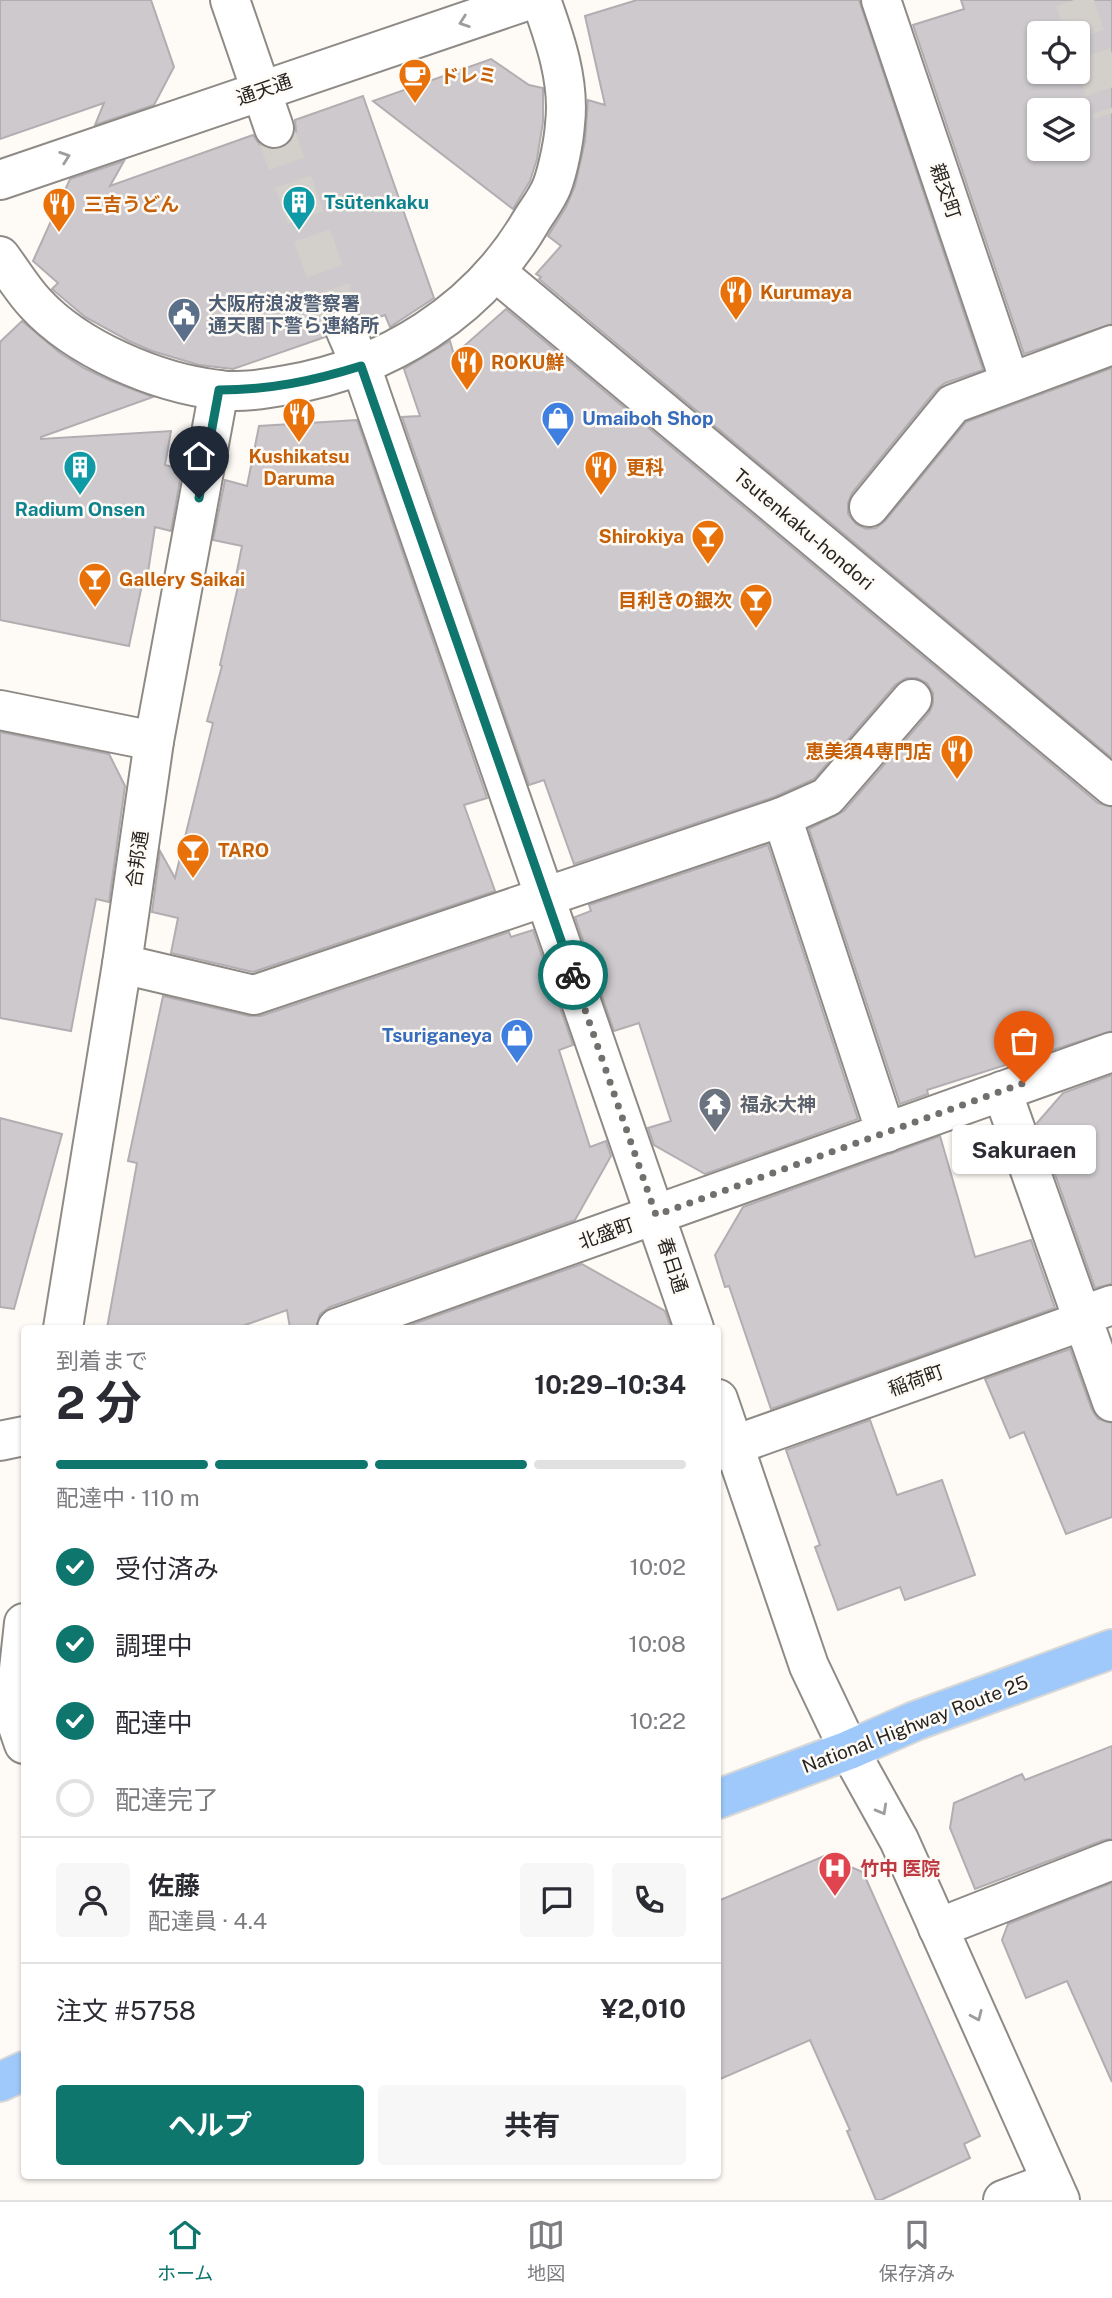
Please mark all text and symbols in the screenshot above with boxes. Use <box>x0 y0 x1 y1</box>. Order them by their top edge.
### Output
one-way arrow <box>458 14 470 28</box>
map controls <box>1027 21 1090 161</box>
button: locate <box>1027 21 1090 84</box>
cafe icon: ドレミ <box>396 56 434 105</box>
place label: ドレミ <box>440 64 497 86</box>
street label: 通天通 <box>233 69 295 109</box>
button: layers <box>1027 98 1090 161</box>
one-way arrow <box>58 151 70 165</box>
street label: 親交町 <box>926 160 966 222</box>
building icon: Tsūtenkaku <box>280 183 318 232</box>
restaurant icon: 三吉うどん <box>40 185 78 234</box>
place label: Tsūtenkaku <box>324 191 429 213</box>
place label: 三吉うどん <box>84 193 179 215</box>
restaurant icon: Kurumaya <box>717 273 755 322</box>
place label: Kurumaya <box>760 281 852 303</box>
place label: 大阪府浪波警察署 通天閣下警ら連絡所 <box>208 292 379 336</box>
public building icon: 大阪府浪波警察署 通天閣下警ら連絡所 <box>165 295 203 344</box>
restaurant icon: ROKU鮮 <box>448 343 486 392</box>
place label: ROKU鮮 <box>491 351 564 373</box>
restaurant icon: Kushikatsu Daruma <box>280 395 318 444</box>
shop icon: Umaiboh Shop <box>539 399 577 448</box>
place label: Umaiboh Shop <box>582 407 714 429</box>
pin <box>169 426 229 498</box>
icon: home <box>180 437 218 475</box>
place label: Kushikatsu Daruma <box>249 445 349 489</box>
building icon: Radium Onsen <box>61 448 99 497</box>
restaurant icon: 更科 <box>582 448 620 497</box>
place label: 更科 <box>626 456 664 478</box>
street label: Tsutenkaku-hondori <box>730 464 878 594</box>
place label: Radium Onsen <box>15 498 145 520</box>
bar icon: Shirokiya <box>689 517 727 566</box>
place label: Shirokiya <box>599 525 684 547</box>
bar icon: Gallery Saikai <box>76 560 114 609</box>
place label: Gallery Saikai <box>119 568 245 590</box>
bar icon: 目利きの銀次 <box>737 581 775 630</box>
place label: 目利きの銀次 <box>618 589 732 611</box>
restaurant icon: 恵美須4専門店 <box>938 732 976 781</box>
place label: 恵美須4専門店 <box>806 740 932 762</box>
street label: 合邦通 <box>122 829 152 889</box>
bar icon: TARO <box>174 831 212 880</box>
place label: TARO <box>218 839 269 861</box>
courier <box>538 940 608 1010</box>
icon: bike <box>554 956 592 994</box>
pin <box>994 1011 1054 1083</box>
shop icon: Tsuriganeya <box>498 1016 536 1065</box>
icon: bag <box>1005 1022 1043 1060</box>
place label: Tsuriganeya <box>382 1024 492 1046</box>
temple icon: 福永大神 <box>696 1085 734 1134</box>
place label: 福永大神 <box>740 1093 816 1115</box>
callout: Sakuraen <box>952 1125 1096 1174</box>
text: Sakuraen <box>972 1136 1076 1163</box>
street label: 北盛町 <box>575 1213 637 1253</box>
street label: 春日通 <box>654 1234 692 1296</box>
text: 到着まで <box>56 1347 148 1374</box>
street label: 稲荷町 <box>885 1360 947 1400</box>
text: 10:29–10:34 <box>534 1369 686 1400</box>
text: 2 分 <box>56 1375 142 1429</box>
text: 配達中 · 110 m <box>56 1484 200 1511</box>
icon: check <box>56 1548 94 1586</box>
text: 受付済み <box>115 1553 219 1584</box>
text: 10:02 <box>630 1553 686 1580</box>
icon: check <box>56 1625 94 1663</box>
text: 調理中 <box>115 1630 193 1661</box>
text: 10:08 <box>629 1630 686 1657</box>
street label: National Highway Route 25 <box>799 1671 1031 1777</box>
icon: check <box>56 1702 94 1740</box>
text: 配達中 <box>115 1707 193 1738</box>
text: 10:22 <box>630 1707 686 1734</box>
text: 配達完了 <box>115 1784 219 1815</box>
one-way arrow <box>874 1802 887 1815</box>
hospital icon: 竹中 医院 <box>816 1849 854 1898</box>
place label: 竹中 医院 <box>860 1857 940 1879</box>
button: person <box>56 1863 130 1937</box>
button: chat <box>520 1863 594 1937</box>
button: phone <box>612 1863 686 1937</box>
text: 佐藤 <box>148 1870 200 1901</box>
text: 配達員 · 4.4 <box>148 1907 267 1934</box>
text: ¥2,010 <box>601 1993 686 2024</box>
text: 注文 #5758 <box>56 1995 196 2026</box>
one-way arrow <box>969 2009 983 2021</box>
button: ヘルプ <box>56 2085 364 2165</box>
button: 共有 <box>378 2085 686 2165</box>
tab: ホーム <box>157 2216 213 2285</box>
tab: 地図 <box>527 2216 565 2285</box>
tab: 保存済み <box>879 2216 955 2285</box>

